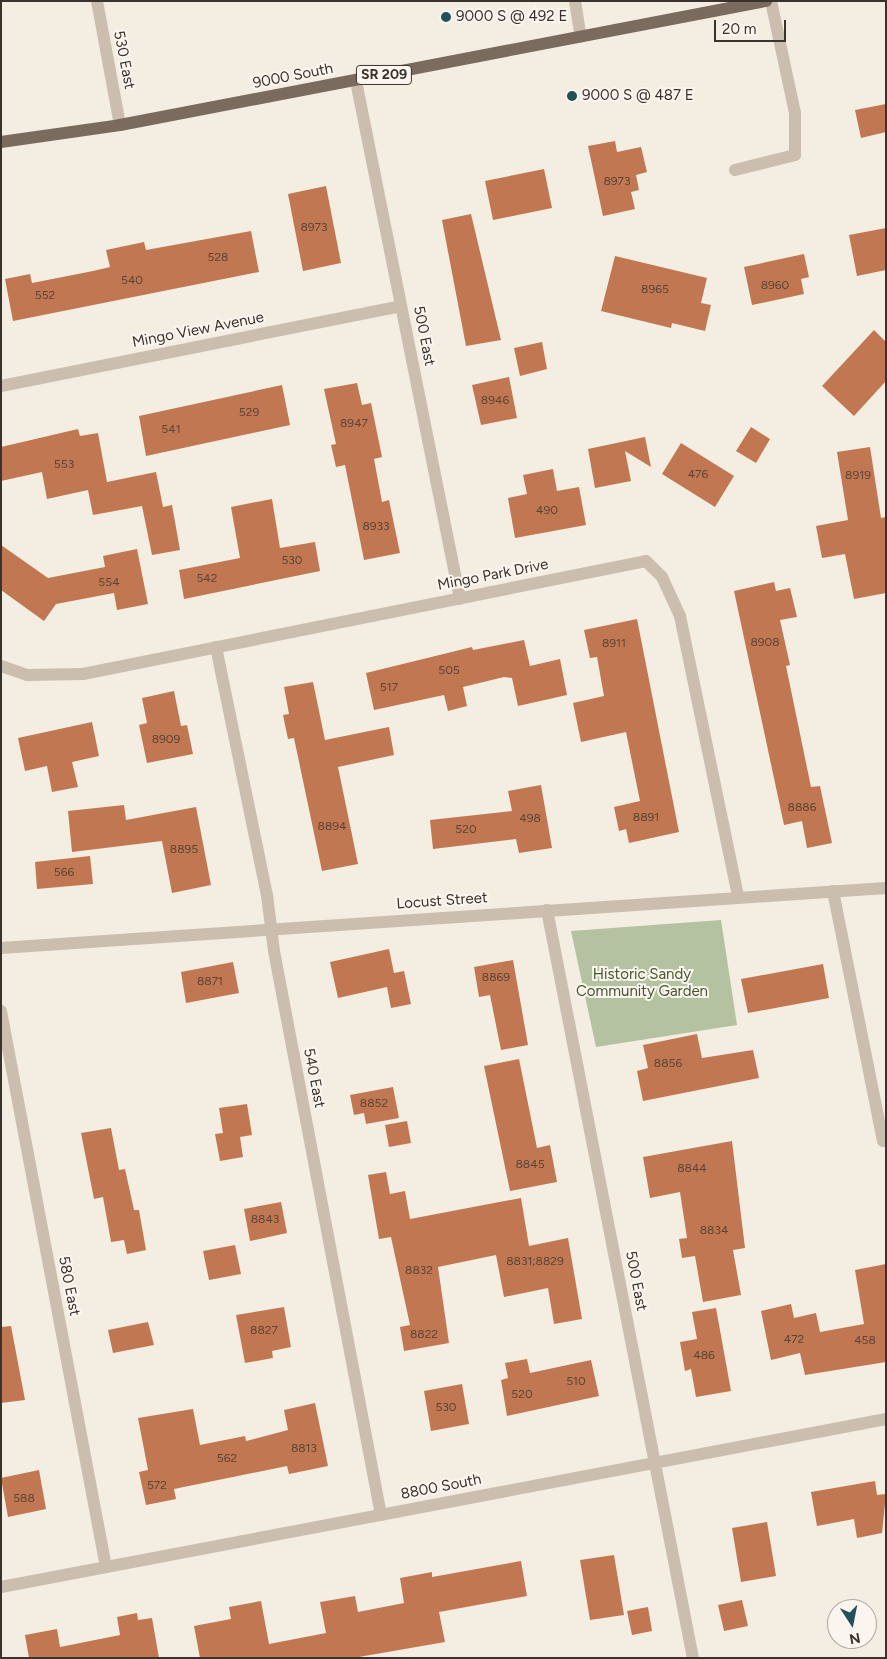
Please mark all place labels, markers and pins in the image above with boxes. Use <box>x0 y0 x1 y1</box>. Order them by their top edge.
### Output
place label: 9000 S @ 492 E <box>456 8 567 26</box>
marker: 9000 S @ 492 E <box>440 11 452 23</box>
place label: 9000 S @ 487 E <box>582 87 694 105</box>
marker: 9000 S @ 487 E <box>566 90 578 102</box>

